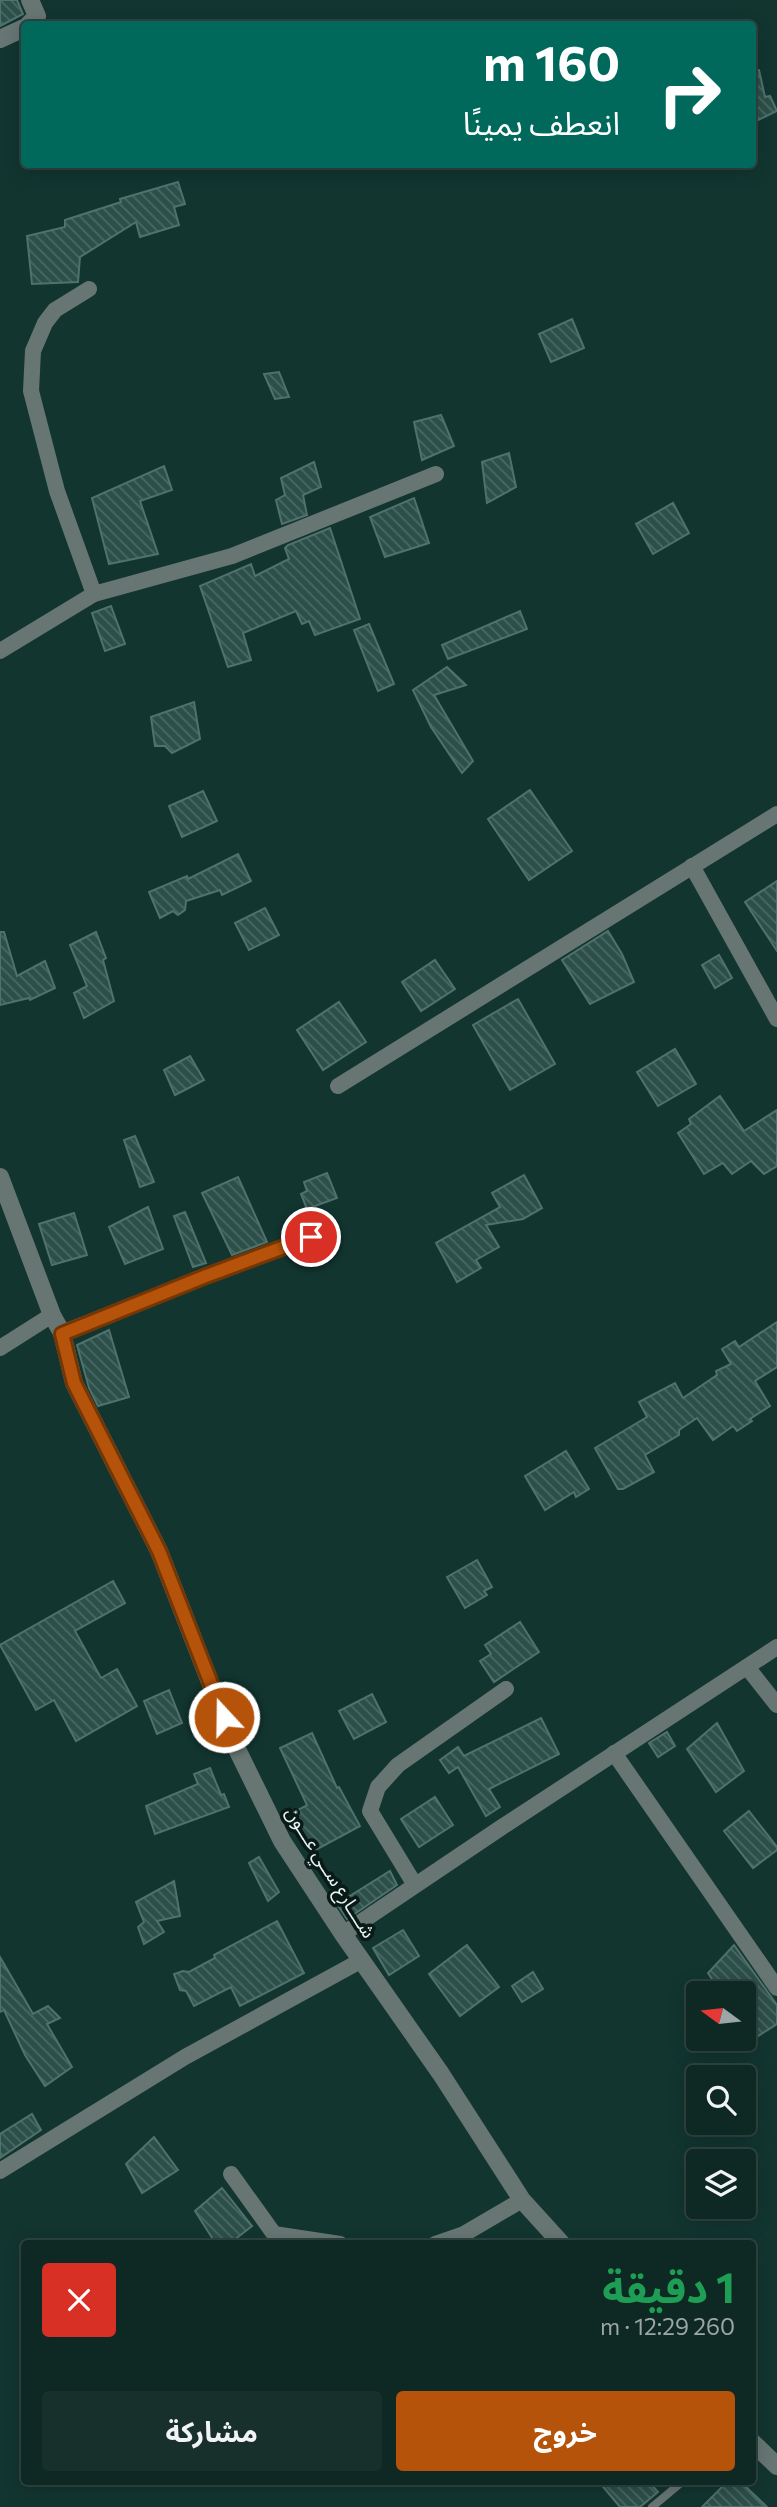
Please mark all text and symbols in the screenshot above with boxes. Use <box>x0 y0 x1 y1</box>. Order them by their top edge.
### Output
text: 160 m <box>483 31 620 91</box>
icon: right <box>644 49 735 140</box>
text: انعطف يمينًا <box>463 102 620 142</box>
pin <box>281 1207 341 1267</box>
icon: arrive <box>292 1218 330 1256</box>
position arrow <box>187 1680 261 1754</box>
street label: شــــارع ســي عـــون <box>278 1802 381 1944</box>
north arrow <box>686 1981 756 2051</box>
map controls <box>686 1981 756 2219</box>
button: search <box>686 2065 756 2135</box>
button: layers <box>686 2149 756 2219</box>
text: 1 دقيقة <box>602 2260 735 2312</box>
button: close <box>42 2263 116 2337</box>
text: 260 m · 12:29 <box>600 2312 735 2340</box>
button: مشاركة <box>42 2391 382 2471</box>
button: خروج <box>396 2391 735 2471</box>

